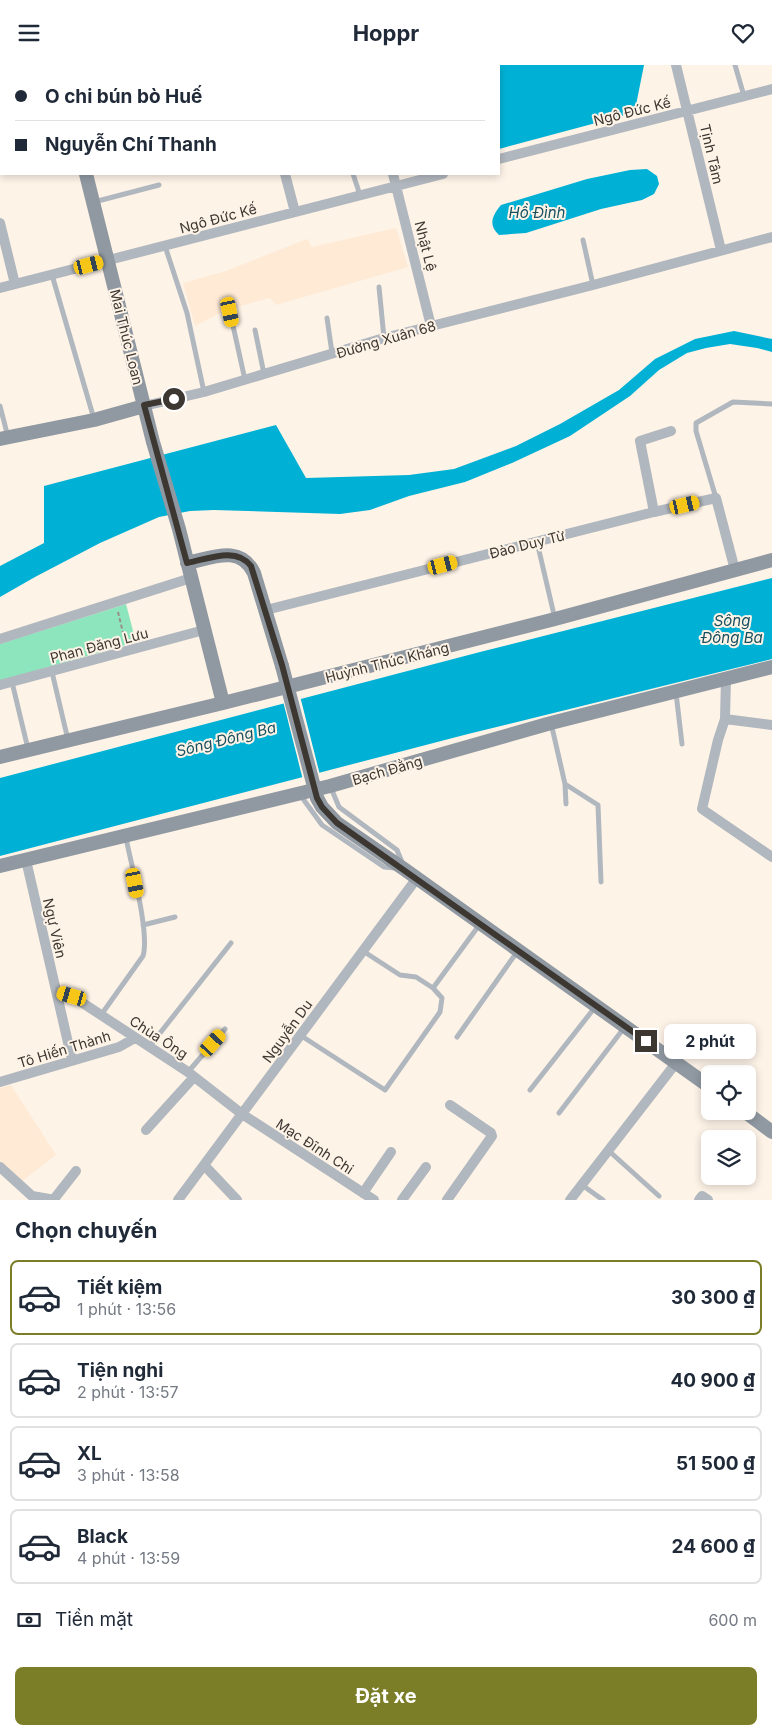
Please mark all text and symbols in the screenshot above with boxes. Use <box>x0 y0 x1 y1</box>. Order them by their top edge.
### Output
icon: menu <box>15 19 43 47</box>
icon: heart <box>729 19 757 47</box>
text: Hoppr <box>353 20 419 46</box>
text: O chi bún bò Huế <box>45 85 202 108</box>
street label: Ngô Đức Kế <box>592 93 672 129</box>
street label: Tịnh Tâm <box>697 122 727 186</box>
text: Nguyễn Chí Thanh <box>45 133 217 156</box>
street label: Ngô Đức Kế <box>178 200 258 236</box>
water label: Hồ Đình <box>509 203 566 222</box>
street label: Nhật Lệ <box>412 219 440 273</box>
car <box>72 254 105 276</box>
street label: Mai Thúc Loan <box>107 287 147 387</box>
car <box>219 296 240 328</box>
street label: Đường Xuân 68 <box>334 317 438 361</box>
route start <box>163 388 185 410</box>
car <box>668 494 701 516</box>
street label: Đào Duy Từ <box>488 526 567 562</box>
car <box>426 554 459 576</box>
water label: Sông Đông Ba <box>700 611 763 647</box>
street label: Phan Đăng Lưu <box>48 624 150 666</box>
street label: Huỳnh Thúc Kháng <box>323 638 451 686</box>
water label: Sông Đông Ba <box>174 717 278 761</box>
street label: Bạch Đằng <box>350 752 424 788</box>
car <box>124 867 145 899</box>
street label: Ngự Viên <box>40 896 70 960</box>
car <box>55 985 88 1007</box>
street label: Nguyễn Du <box>258 996 316 1066</box>
street label: Chùa Ông <box>127 1012 191 1062</box>
callout: 2 phút <box>664 1023 756 1059</box>
street label: Tô Hiến Thành <box>16 1027 112 1071</box>
car <box>197 1027 228 1059</box>
route end <box>635 1030 657 1052</box>
text: 2 phút <box>685 1031 735 1051</box>
map controls <box>701 1065 756 1185</box>
button: locate <box>701 1065 756 1120</box>
street label: Mạc Đĩnh Chi <box>273 1115 357 1177</box>
button: layers <box>701 1130 756 1185</box>
text: Chọn chuyến <box>15 1217 157 1243</box>
icon: car <box>17 1275 62 1320</box>
text: Tiết kiệm <box>77 1276 162 1299</box>
text: 30 300 ₫ <box>671 1286 755 1309</box>
text: 1 phút · 13:56 <box>77 1299 176 1319</box>
icon: car <box>17 1358 62 1403</box>
text: Tiện nghi <box>77 1359 163 1382</box>
text: 40 900 ₫ <box>670 1369 755 1392</box>
text: 2 phút · 13:57 <box>77 1382 179 1402</box>
icon: car <box>17 1441 62 1486</box>
text: XL <box>77 1442 102 1465</box>
text: 51 500 ₫ <box>676 1452 755 1475</box>
text: 3 phút · 13:58 <box>77 1465 180 1485</box>
icon: car <box>17 1524 62 1569</box>
text: Black <box>77 1525 128 1548</box>
text: 24 600 ₫ <box>672 1535 755 1558</box>
text: 4 phút · 13:59 <box>77 1548 180 1568</box>
icon: cash <box>15 1606 43 1634</box>
text: Tiền mặt <box>55 1608 133 1631</box>
text: 600 m <box>708 1610 757 1630</box>
button: Đặt xe <box>15 1667 757 1725</box>

